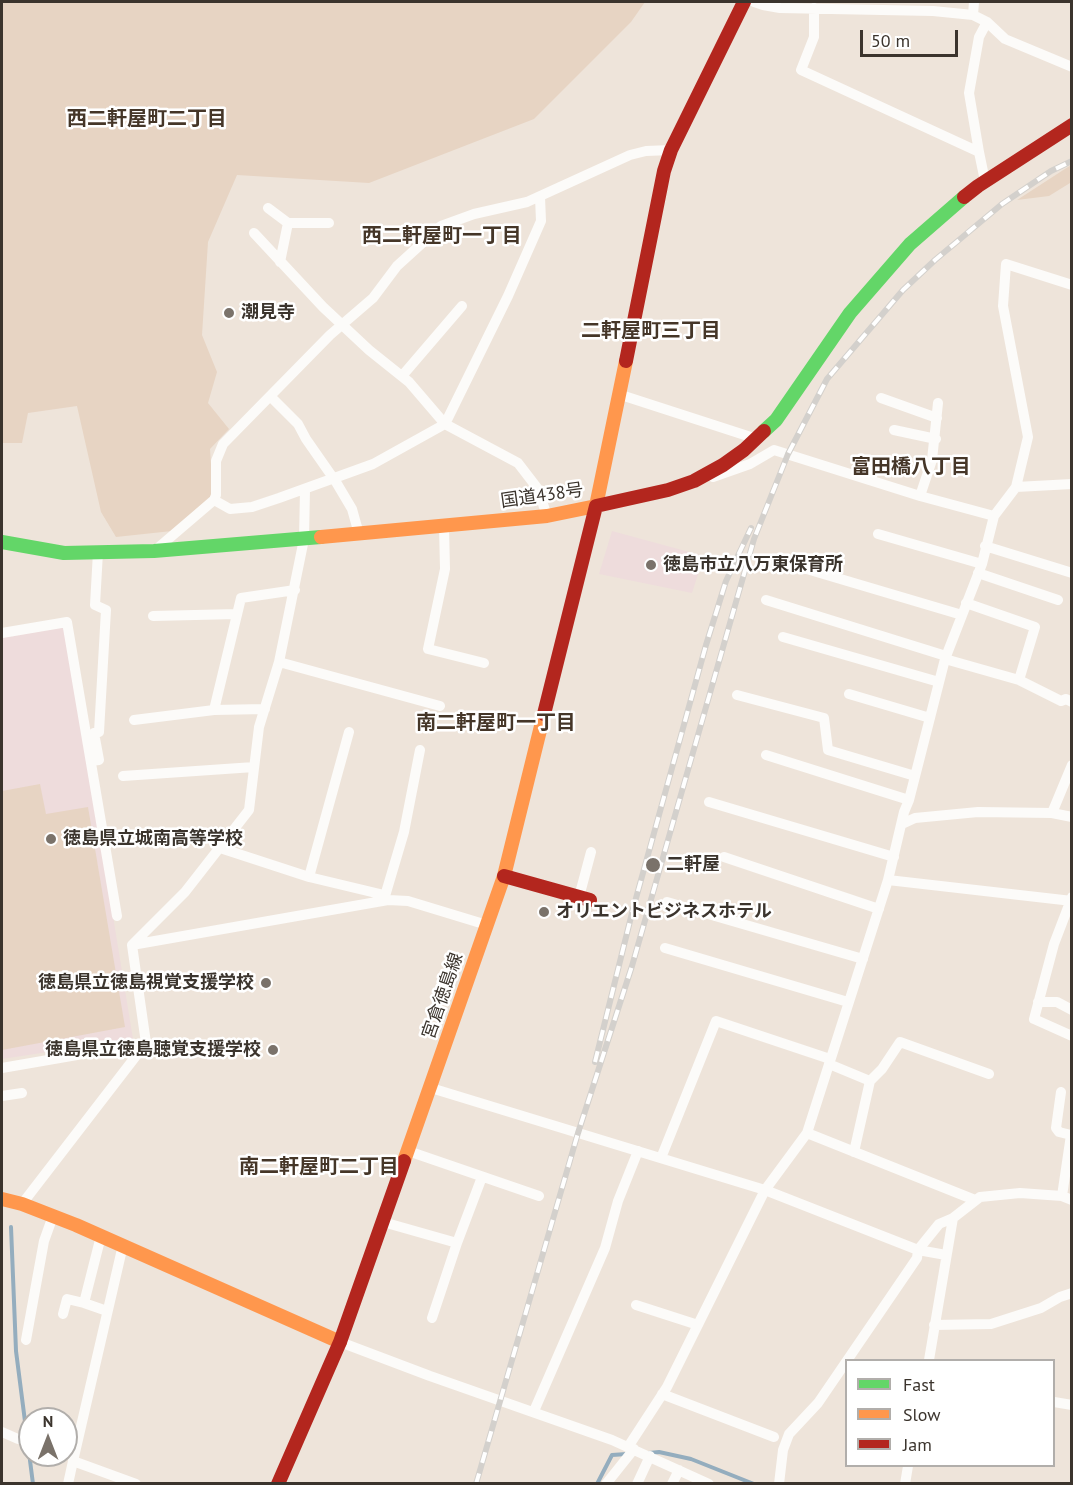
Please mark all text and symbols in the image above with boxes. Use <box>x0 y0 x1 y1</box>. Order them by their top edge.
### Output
scale bar <box>863 18 960 56</box>
text: 50 m <box>871 29 910 52</box>
district label: 西二軒屋町二丁目 <box>67 107 227 131</box>
district label: 西二軒屋町一丁目 <box>362 224 522 248</box>
place label: 潮見寺 <box>241 302 295 324</box>
marker: 潮見寺 <box>222 306 236 320</box>
district label: 二軒屋町三丁目 <box>581 319 721 343</box>
district label: 富田橋八丁目 <box>851 455 971 479</box>
street label: 国道438号 <box>499 479 585 513</box>
place label: 徳島市立八万東保育所 <box>663 554 843 576</box>
marker: 徳島市立八万東保育所 <box>644 558 658 572</box>
district label: 南二軒屋町一丁目 <box>416 711 576 735</box>
place label: 徳島県立城南高等学校 <box>63 828 243 850</box>
marker: 徳島県立城南高等学校 <box>44 832 58 846</box>
place label: 二軒屋 <box>666 854 720 876</box>
marker: 二軒屋 <box>644 856 662 874</box>
place label: オリエントビジネスホテル <box>556 901 772 923</box>
marker: オリエントビジネスホテル <box>537 905 551 919</box>
street label: 宮倉徳島線 <box>418 950 468 1042</box>
place label: 徳島県立徳島視覚支援学校 <box>38 972 254 994</box>
marker: 徳島県立徳島視覚支援学校 <box>259 976 273 990</box>
place label: 徳島県立徳島聴覚支援学校 <box>45 1039 261 1061</box>
marker: 徳島県立徳島聴覚支援学校 <box>266 1043 280 1057</box>
district label: 南二軒屋町二丁目 <box>239 1155 399 1179</box>
legend <box>845 1359 1055 1467</box>
text: Fast <box>903 1373 935 1396</box>
text: Slow <box>903 1403 941 1426</box>
north arrow <box>18 1407 78 1467</box>
text: N <box>43 1411 53 1431</box>
text: Jam <box>903 1433 932 1456</box>

